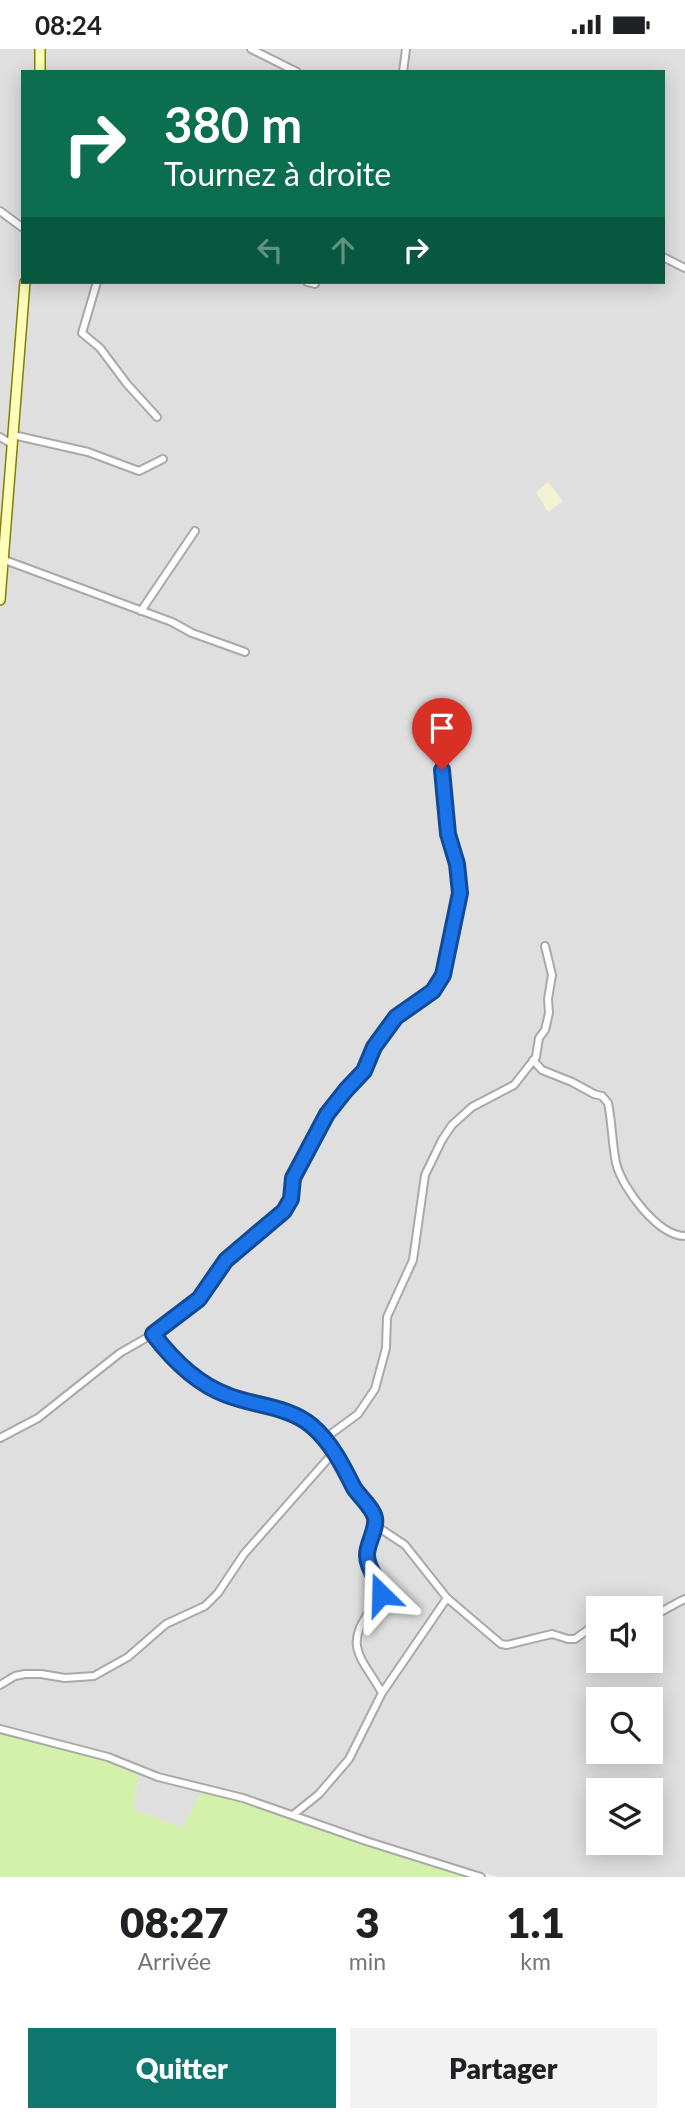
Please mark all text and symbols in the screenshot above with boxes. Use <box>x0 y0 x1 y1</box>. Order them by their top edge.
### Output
text: 08:24 <box>35 9 102 41</box>
text: 380 m <box>164 95 302 153</box>
icon: right <box>49 98 140 189</box>
text: Tournez à droite <box>164 154 391 193</box>
icon: left <box>251 231 289 269</box>
icon: ahead <box>324 231 362 269</box>
icon: right <box>397 231 435 269</box>
pin <box>412 698 472 770</box>
icon: arrive <box>423 709 461 747</box>
position arrow <box>344 1557 418 1631</box>
map controls <box>586 1596 663 1855</box>
button: sound <box>586 1596 663 1673</box>
button: search <box>586 1687 663 1764</box>
button: layers <box>586 1778 663 1855</box>
text: 08:27 <box>120 1897 229 1947</box>
text: 3 <box>355 1897 380 1947</box>
text: 1.1 <box>506 1897 565 1947</box>
text: Arrivée <box>138 1947 211 1975</box>
text: min <box>349 1947 386 1975</box>
text: km <box>520 1947 551 1975</box>
button: Quitter <box>28 2028 336 2108</box>
button: Partager <box>350 2028 657 2108</box>

